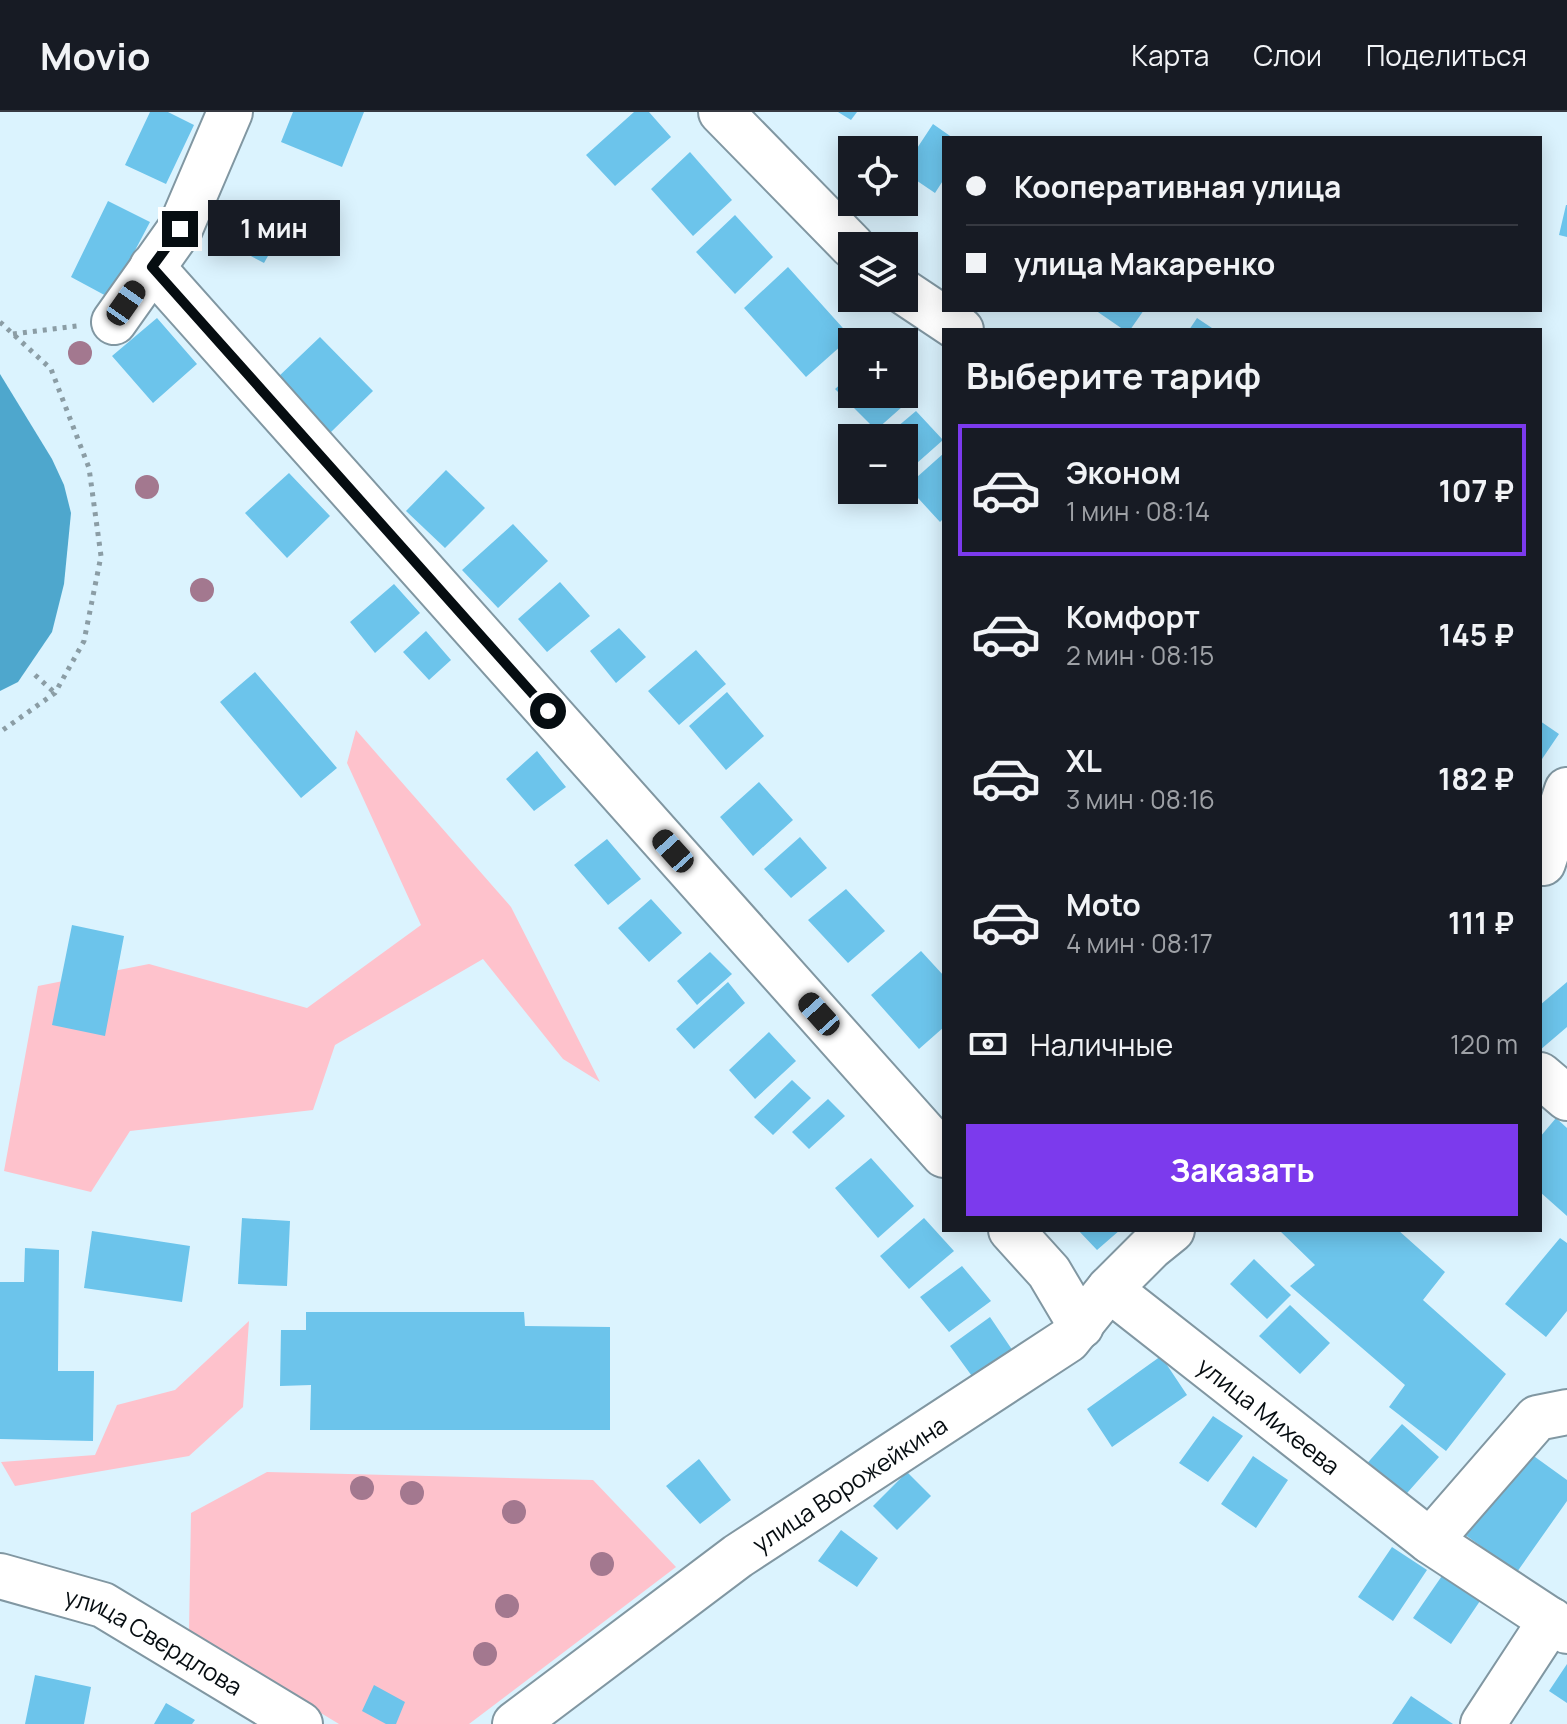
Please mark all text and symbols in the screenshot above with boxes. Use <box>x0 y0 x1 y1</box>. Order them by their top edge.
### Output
text: Movio <box>40 29 150 81</box>
text: Карта <box>1131 36 1209 74</box>
text: Слои <box>1253 36 1322 74</box>
text: Поделиться <box>1366 36 1527 74</box>
map controls <box>838 136 918 504</box>
button: locate <box>838 136 918 216</box>
text: Кооперативная улица <box>1014 166 1341 207</box>
callout: 1 мин <box>208 201 340 257</box>
text: 1 мин <box>240 210 308 246</box>
route end <box>162 211 198 247</box>
button: layers <box>838 232 918 312</box>
text: улица Макаренко <box>1014 243 1275 284</box>
car <box>102 276 150 330</box>
button: + <box>838 328 918 408</box>
text: Выберите тариф <box>966 351 1261 400</box>
button: − <box>838 424 918 504</box>
text: Эконом <box>1066 452 1181 493</box>
icon: car <box>970 454 1042 526</box>
text: 107 ₽ <box>1439 470 1514 511</box>
text: 1 мин · 08:14 <box>1066 493 1210 529</box>
text: Комфорт <box>1066 596 1200 637</box>
icon: car <box>970 598 1042 670</box>
text: 145 ₽ <box>1438 614 1514 655</box>
text: 2 мин · 08:15 <box>1066 637 1214 673</box>
route start <box>530 693 566 729</box>
text: XL <box>1066 740 1102 781</box>
icon: car <box>970 742 1042 814</box>
text: 182 ₽ <box>1438 758 1514 799</box>
text: 3 мин · 08:16 <box>1066 781 1215 817</box>
car <box>648 825 698 877</box>
text: Moto <box>1066 884 1141 925</box>
icon: car <box>970 886 1042 958</box>
text: 111 ₽ <box>1448 902 1514 943</box>
text: 4 мин · 08:17 <box>1066 925 1213 961</box>
car <box>794 988 844 1040</box>
icon: cash <box>966 1022 1010 1066</box>
text: Наличные <box>1030 1024 1173 1065</box>
text: 120 m <box>1450 1026 1518 1062</box>
button: Заказать <box>966 1124 1518 1216</box>
street label: улица Михеева <box>1191 1349 1348 1481</box>
street label: улица Ворожейкина <box>745 1407 953 1559</box>
street label: улица Свердлова <box>61 1579 249 1702</box>

